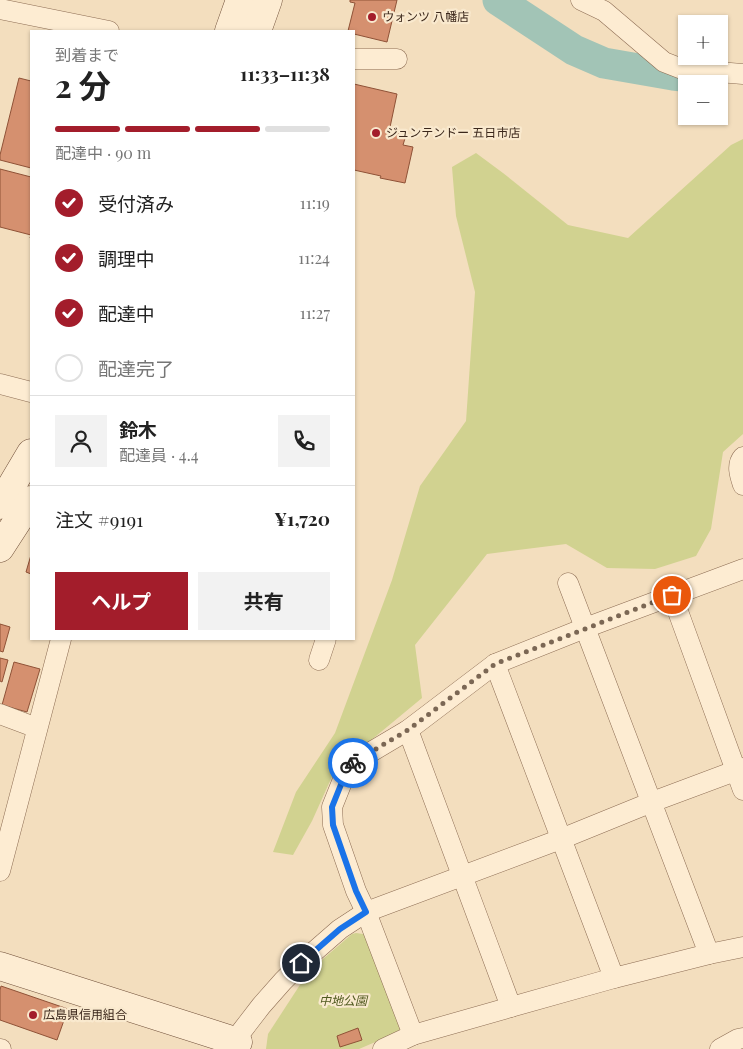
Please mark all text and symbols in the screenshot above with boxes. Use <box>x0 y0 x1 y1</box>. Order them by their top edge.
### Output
place label: ウォンツ 八幡店 <box>382 8 469 24</box>
marker: ウォンツ 八幡店 <box>366 11 378 23</box>
map controls <box>678 15 728 125</box>
button: + <box>678 15 728 65</box>
text: 到着まで <box>55 44 119 65</box>
text: 11:33–11:38 <box>240 60 330 86</box>
text: 2 分 <box>55 63 111 106</box>
button: − <box>678 75 728 125</box>
place label: ジュンテンドー 五日市店 <box>386 124 520 140</box>
marker: ジュンテンドー 五日市店 <box>370 127 382 139</box>
text: 配達中 · 90 m <box>55 142 151 163</box>
icon: check <box>55 189 83 217</box>
text: 受付済み <box>98 190 174 216</box>
text: 11:19 <box>300 192 330 213</box>
icon: check <box>55 244 83 272</box>
text: 調理中 <box>98 245 155 271</box>
text: 11:24 <box>298 247 330 268</box>
icon: check <box>55 299 83 327</box>
text: 配達中 <box>98 300 155 326</box>
text: 11:27 <box>300 302 330 323</box>
text: 配達完了 <box>98 355 174 381</box>
button: person <box>55 415 107 467</box>
button: phone <box>278 415 330 467</box>
text: 鈴木 <box>119 416 157 442</box>
text: 配達員 · 4.4 <box>119 444 199 465</box>
text: ¥1,720 <box>274 505 330 531</box>
text: 注文 #9191 <box>55 506 143 532</box>
button: ヘルプ <box>55 572 188 630</box>
button: 共有 <box>198 572 330 630</box>
pin <box>651 574 693 616</box>
icon: bag <box>658 581 686 609</box>
courier <box>328 738 378 788</box>
icon: bike <box>339 749 367 777</box>
pin <box>280 942 322 984</box>
icon: home <box>287 949 315 977</box>
park label: 中地公園 <box>319 992 369 1008</box>
place label: 広島県信用組合 <box>43 1006 127 1022</box>
marker: 広島県信用組合 <box>27 1009 39 1021</box>

